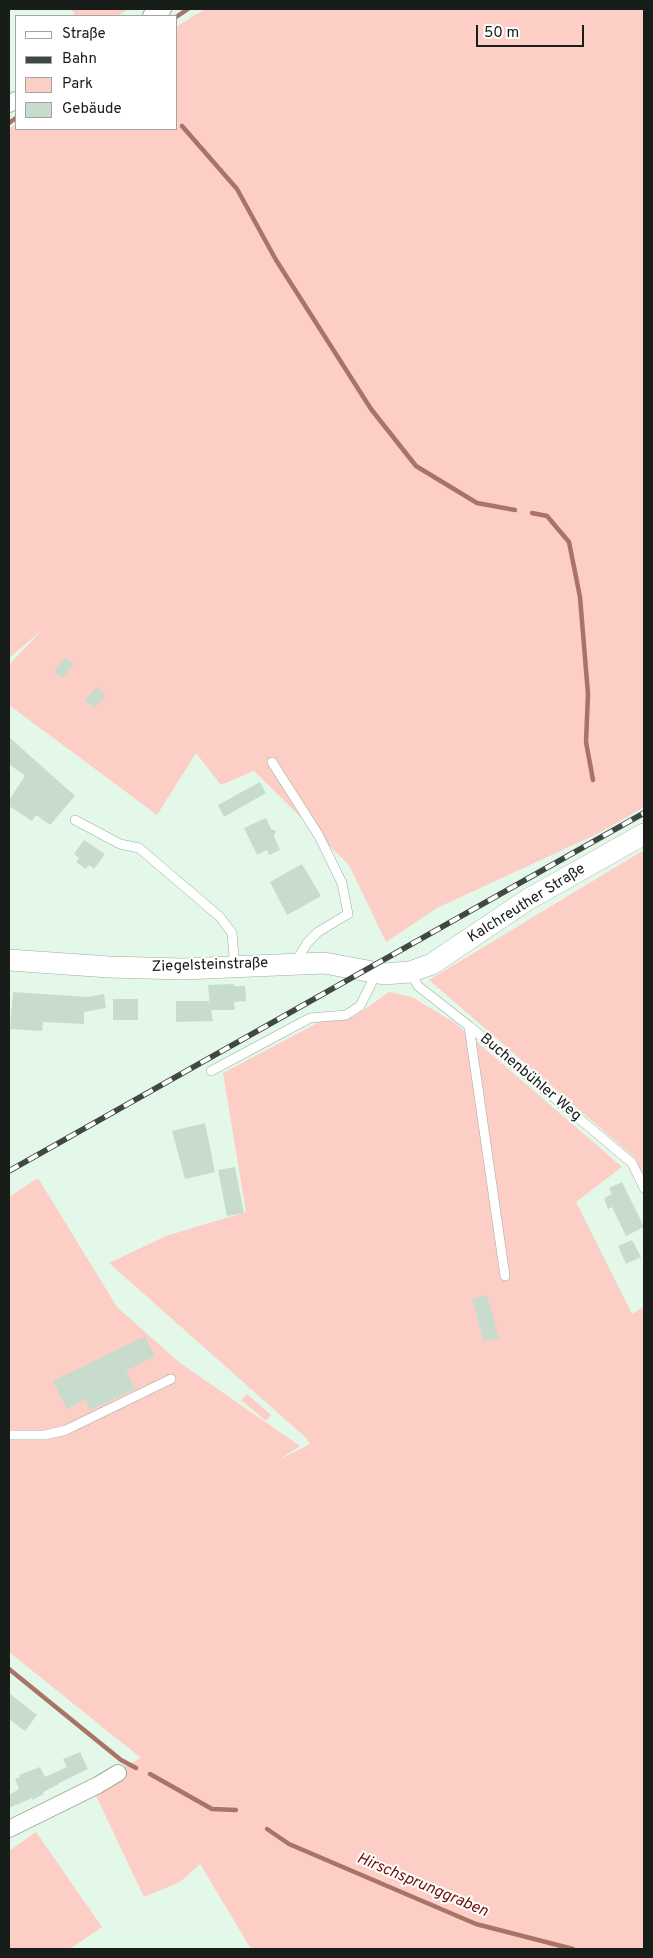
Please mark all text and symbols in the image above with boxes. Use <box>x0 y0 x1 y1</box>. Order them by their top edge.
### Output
legend <box>15 15 178 130</box>
scale bar <box>478 15 586 47</box>
text: 50 m <box>484 24 519 43</box>
text: Straße <box>62 25 106 44</box>
text: Bahn <box>62 50 97 69</box>
text: Park <box>62 75 93 94</box>
text: Gebäude <box>62 100 122 119</box>
street label: Kalchreuther Straße <box>465 861 589 947</box>
street label: Ziegelsteinstraße <box>151 955 269 977</box>
street label: Buchenbühler Weg <box>476 1030 584 1126</box>
water label: Hirschsprunggraben <box>353 1850 491 1922</box>

